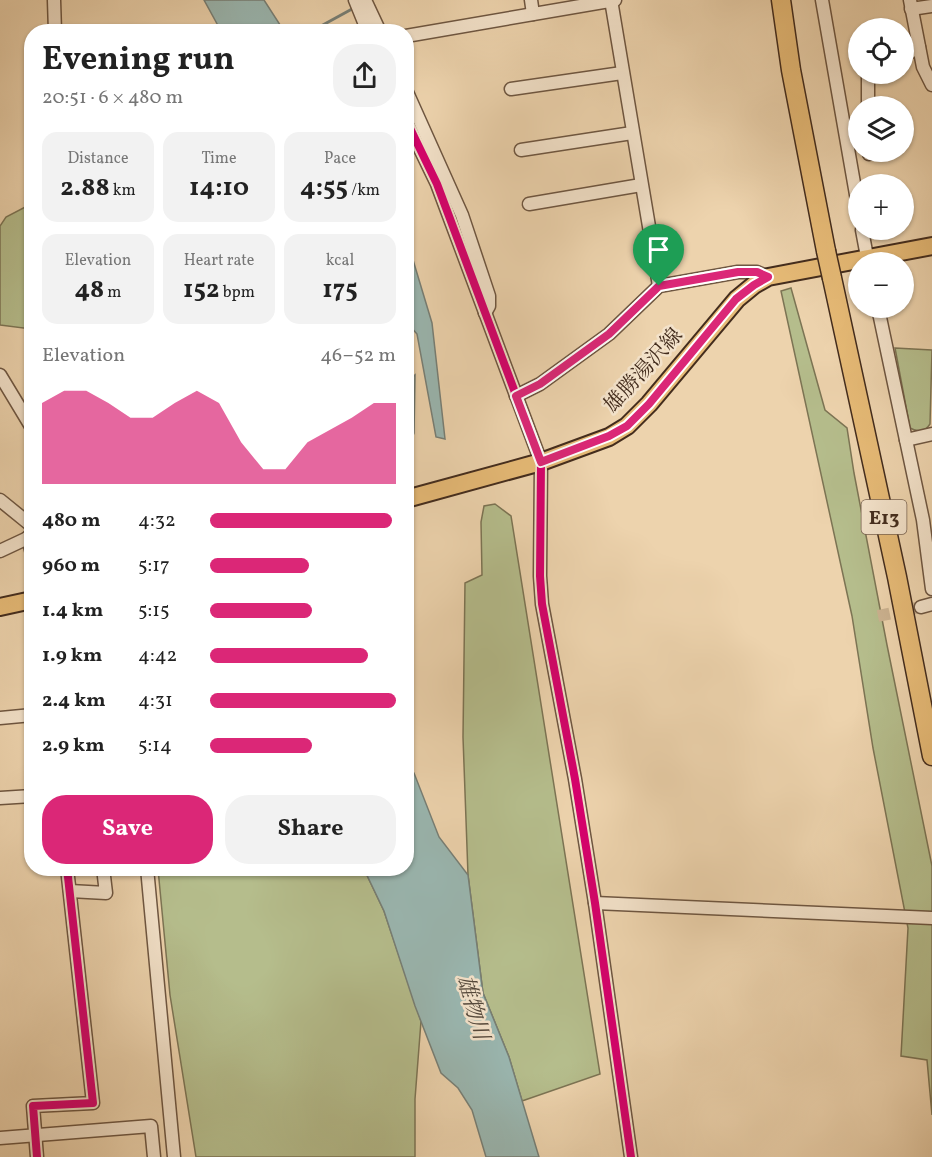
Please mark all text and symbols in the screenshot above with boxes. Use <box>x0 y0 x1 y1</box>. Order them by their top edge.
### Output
map controls <box>848 18 914 318</box>
button: locate <box>848 18 914 84</box>
text: Evening run <box>42 38 235 84</box>
button: share <box>333 44 396 107</box>
text: 20:51 · 6 × 480 m <box>42 84 183 112</box>
button: layers <box>848 96 914 162</box>
text: Distance <box>67 148 129 170</box>
text: Time <box>201 148 237 170</box>
text: Pace <box>324 148 356 170</box>
text: 2.88 <box>60 170 110 206</box>
text: 14:10 <box>189 170 249 206</box>
text: 4:55 <box>300 170 348 206</box>
button: + <box>848 174 914 240</box>
text: km <box>110 180 136 202</box>
text: /km <box>348 180 380 202</box>
pin <box>633 224 684 286</box>
icon: arrive <box>642 233 675 266</box>
text: Elevation <box>65 250 131 272</box>
text: Heart rate <box>184 250 254 272</box>
text: kcal <box>326 250 354 272</box>
button: − <box>848 252 914 318</box>
text: 48 <box>74 272 104 308</box>
text: 152 <box>183 272 220 308</box>
text: 175 <box>322 272 358 308</box>
text: m <box>104 282 122 304</box>
text: bpm <box>220 282 255 304</box>
street label: 雄勝湯沢線 <box>598 322 690 420</box>
text: Elevation <box>42 342 125 370</box>
text: 46–52 m <box>320 342 396 370</box>
road number: E13 <box>862 500 906 534</box>
text: 480 m <box>42 507 101 535</box>
text: 4:32 <box>138 507 176 535</box>
text: 960 m <box>42 552 100 580</box>
text: 5:17 <box>138 552 170 580</box>
text: 1.4 km <box>42 597 103 625</box>
text: 5:15 <box>138 597 170 625</box>
text: 1.9 km <box>42 642 102 670</box>
text: 4:42 <box>138 642 177 670</box>
text: 2.4 km <box>42 687 106 715</box>
text: 4:31 <box>138 687 173 715</box>
text: 2.9 km <box>42 732 105 760</box>
text: 5:14 <box>138 732 172 760</box>
button: Save <box>42 795 213 864</box>
button: Share <box>225 795 396 864</box>
water label: 雄物川 <box>448 972 496 1046</box>

